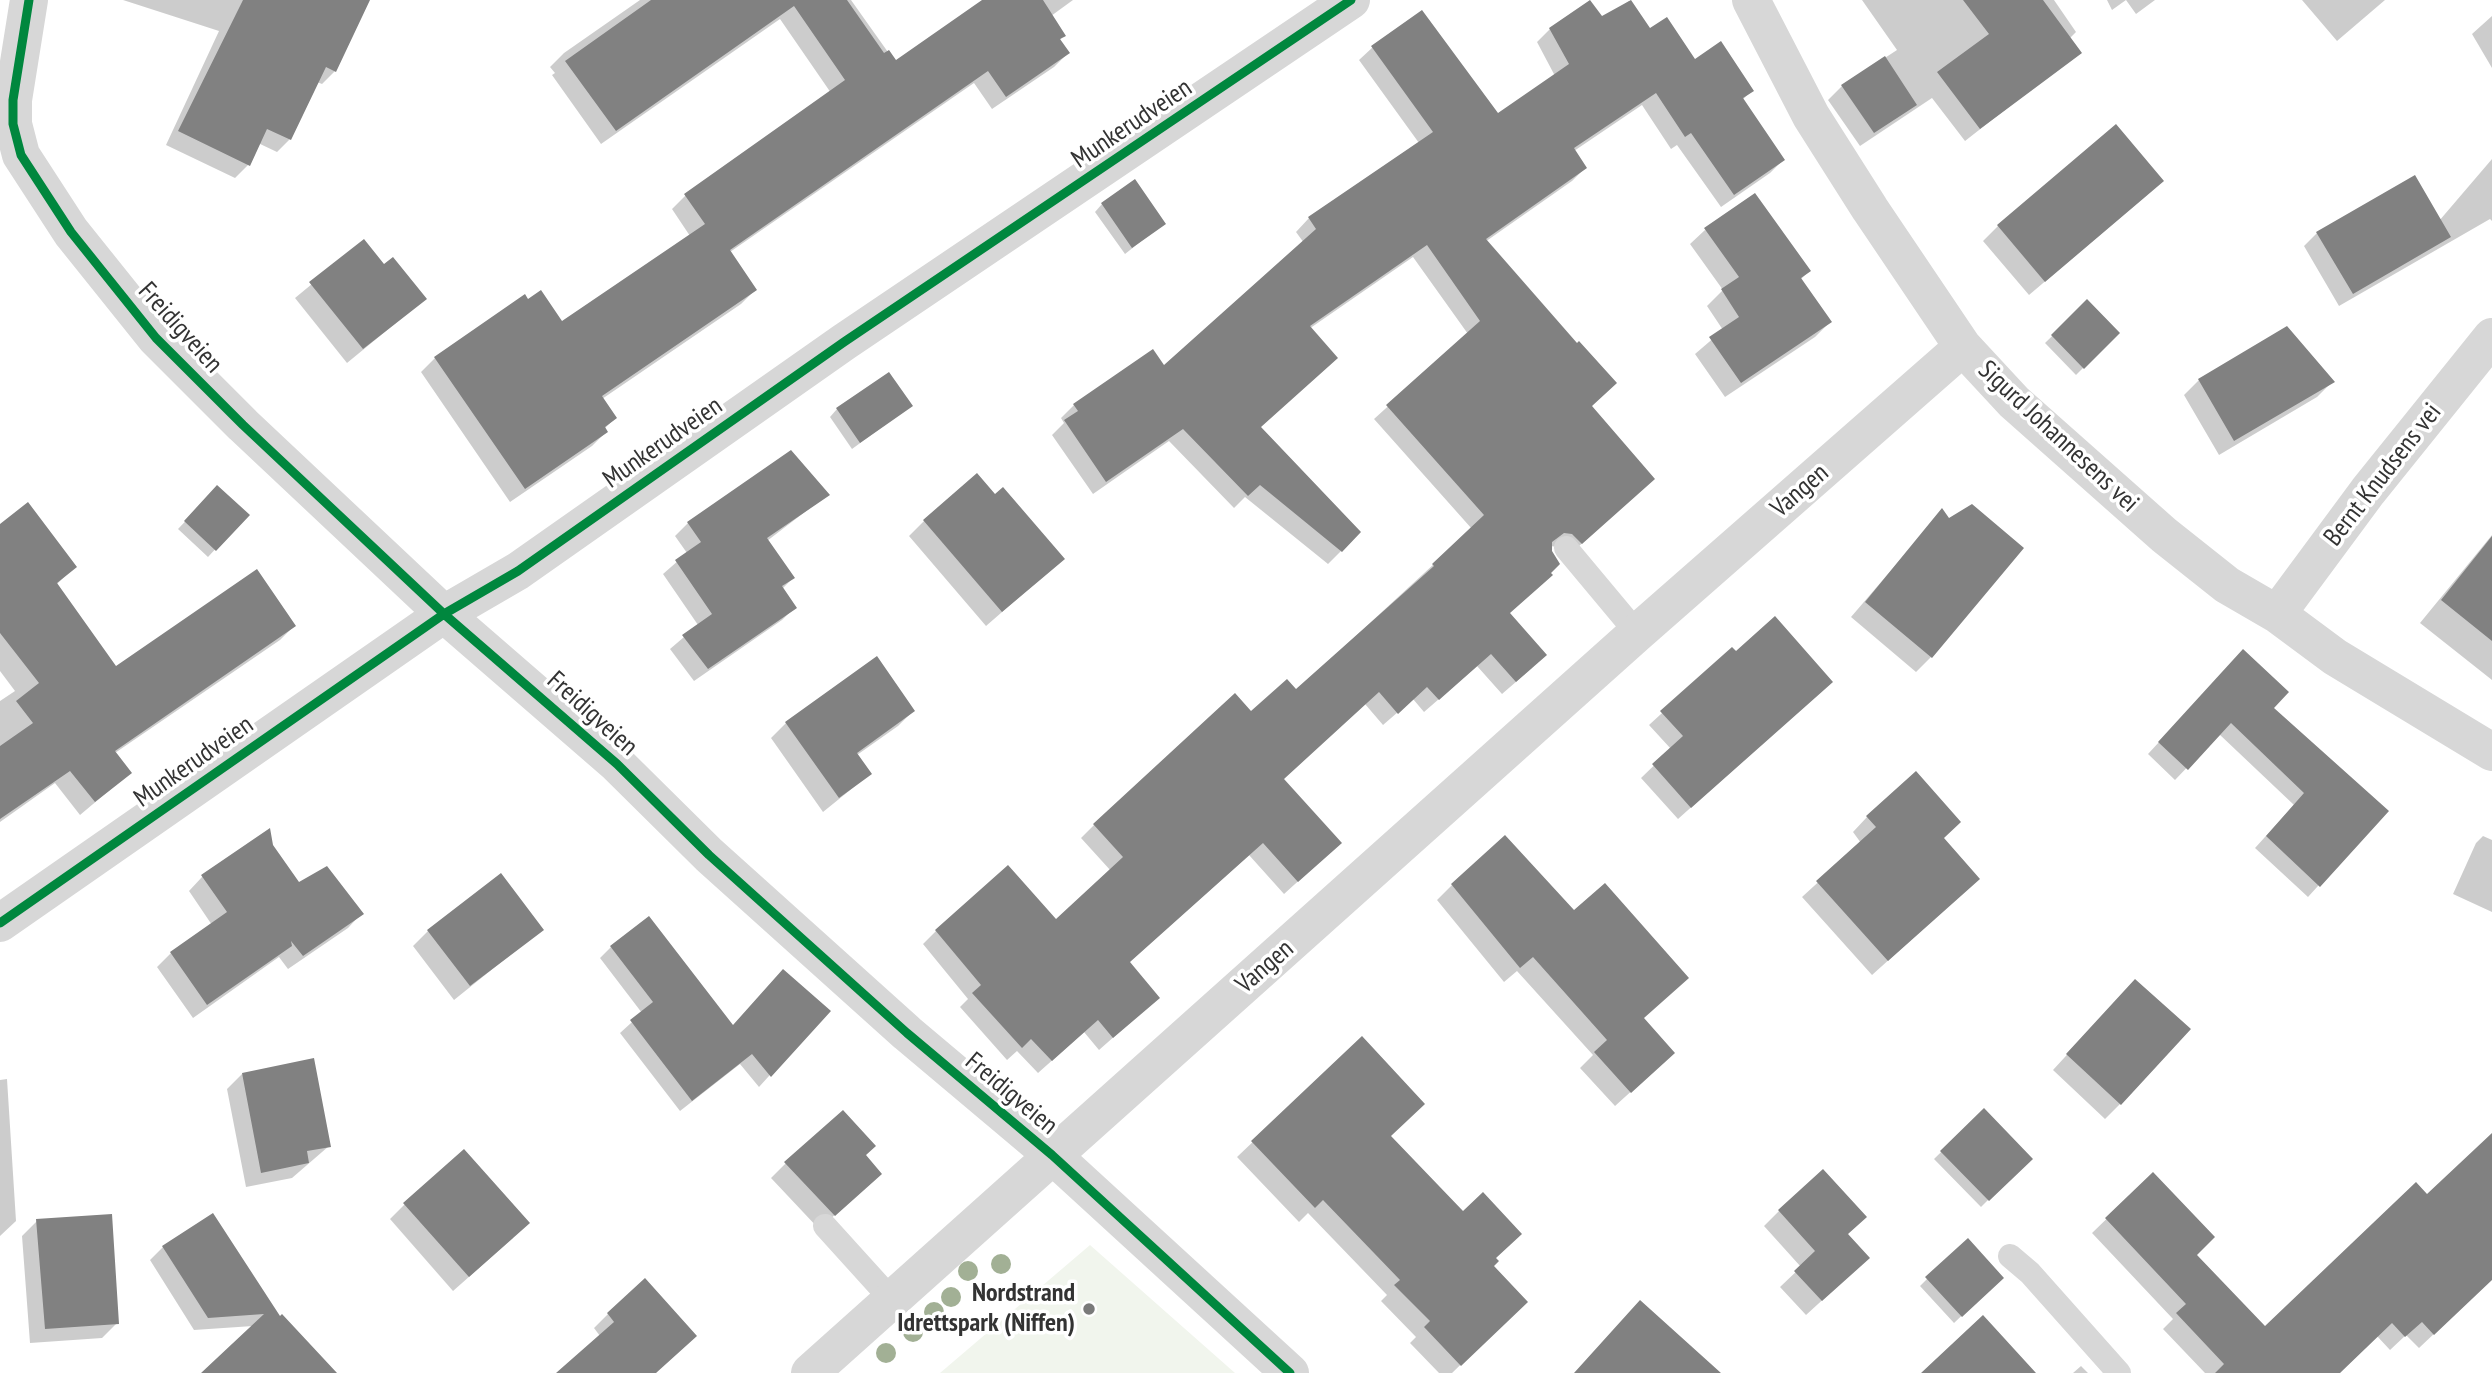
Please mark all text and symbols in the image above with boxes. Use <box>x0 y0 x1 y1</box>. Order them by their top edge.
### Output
street label: Munkerudveien <box>1066 72 1198 176</box>
street label: Freidigveien <box>131 276 229 380</box>
street label: Sigurd Johannesens vei <box>1971 355 2145 519</box>
street label: Munkerudveien <box>597 391 729 495</box>
street label: Bernt Knudsens vei <box>2318 398 2448 552</box>
street label: Vangen <box>1765 458 1835 524</box>
street label: Freidigveien <box>540 665 644 763</box>
street label: Munkerudveien <box>128 710 260 814</box>
street label: Vangen <box>1230 934 1300 1000</box>
street label: Freidigveien <box>958 1046 1064 1142</box>
place label: Nordstrand Idrettspark (Niffen) <box>897 1278 1075 1340</box>
marker: Nordstrand Idrettspark (Niffen) <box>1081 1301 1097 1317</box>

